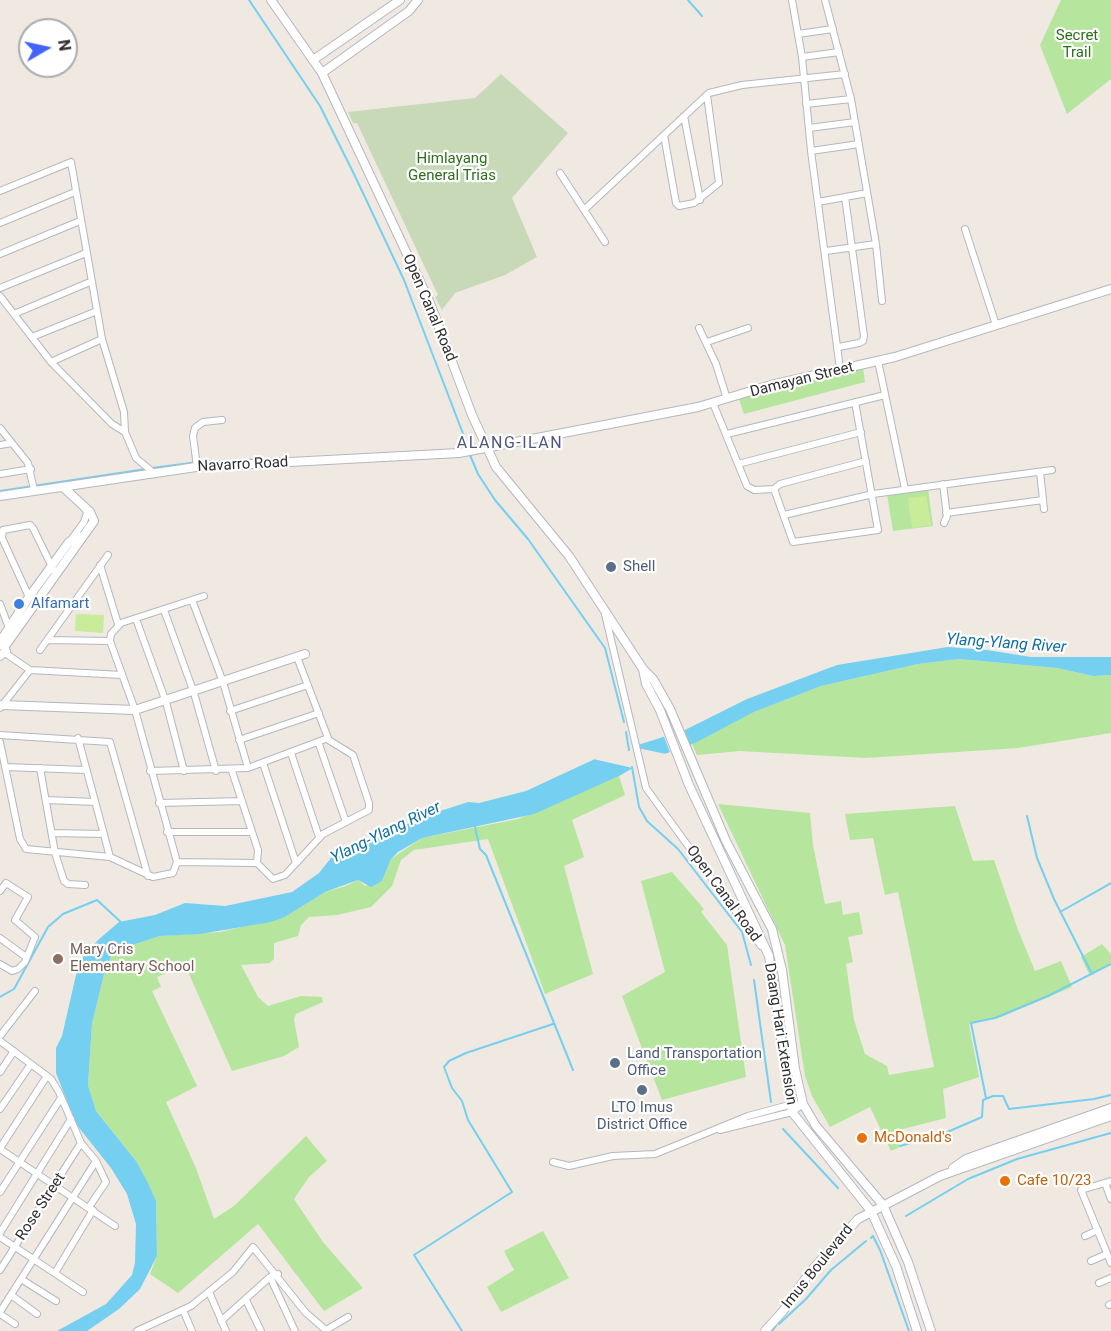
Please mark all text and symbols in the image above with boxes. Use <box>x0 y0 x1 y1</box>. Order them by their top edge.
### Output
north arrow <box>18 18 78 78</box>
park label: Secret Trail <box>1056 27 1098 62</box>
text: N <box>54 38 75 52</box>
park label: Himlayang General Trias <box>408 150 496 185</box>
street label: Open Canal Road <box>398 252 460 364</box>
street label: Damayan Street <box>748 358 856 402</box>
district label: ALANG-ILAN <box>457 434 563 454</box>
street label: Navarro Road <box>197 454 289 476</box>
place label: Shell <box>623 558 655 576</box>
marker: Shell <box>604 560 618 574</box>
place label: Alfamart <box>31 595 89 613</box>
marker: Alfamart <box>12 597 26 611</box>
water label: Ylang-Ylang River <box>945 630 1067 658</box>
water label: Ylang-Ylang River <box>328 798 444 868</box>
street label: Open Canal Road <box>682 842 764 946</box>
place label: Mary Cris Elementary School <box>70 941 194 976</box>
marker: Mary Cris Elementary School <box>51 952 65 966</box>
street label: Daang Hari Extension <box>760 962 800 1106</box>
place label: Land Transportation Office <box>627 1045 762 1080</box>
marker: Land Transportation Office <box>608 1056 622 1070</box>
marker: LTO Imus District Office <box>635 1083 649 1097</box>
place label: LTO Imus District Office <box>597 1099 687 1134</box>
place label: McDonald's <box>874 1129 952 1147</box>
marker: McDonald's <box>855 1131 869 1145</box>
street label: Rose Street <box>13 1170 69 1244</box>
place label: Cafe 10/23 <box>1017 1172 1092 1190</box>
marker: Cafe 10/23 <box>998 1174 1012 1188</box>
street label: Imus Boulevard <box>778 1221 858 1313</box>

